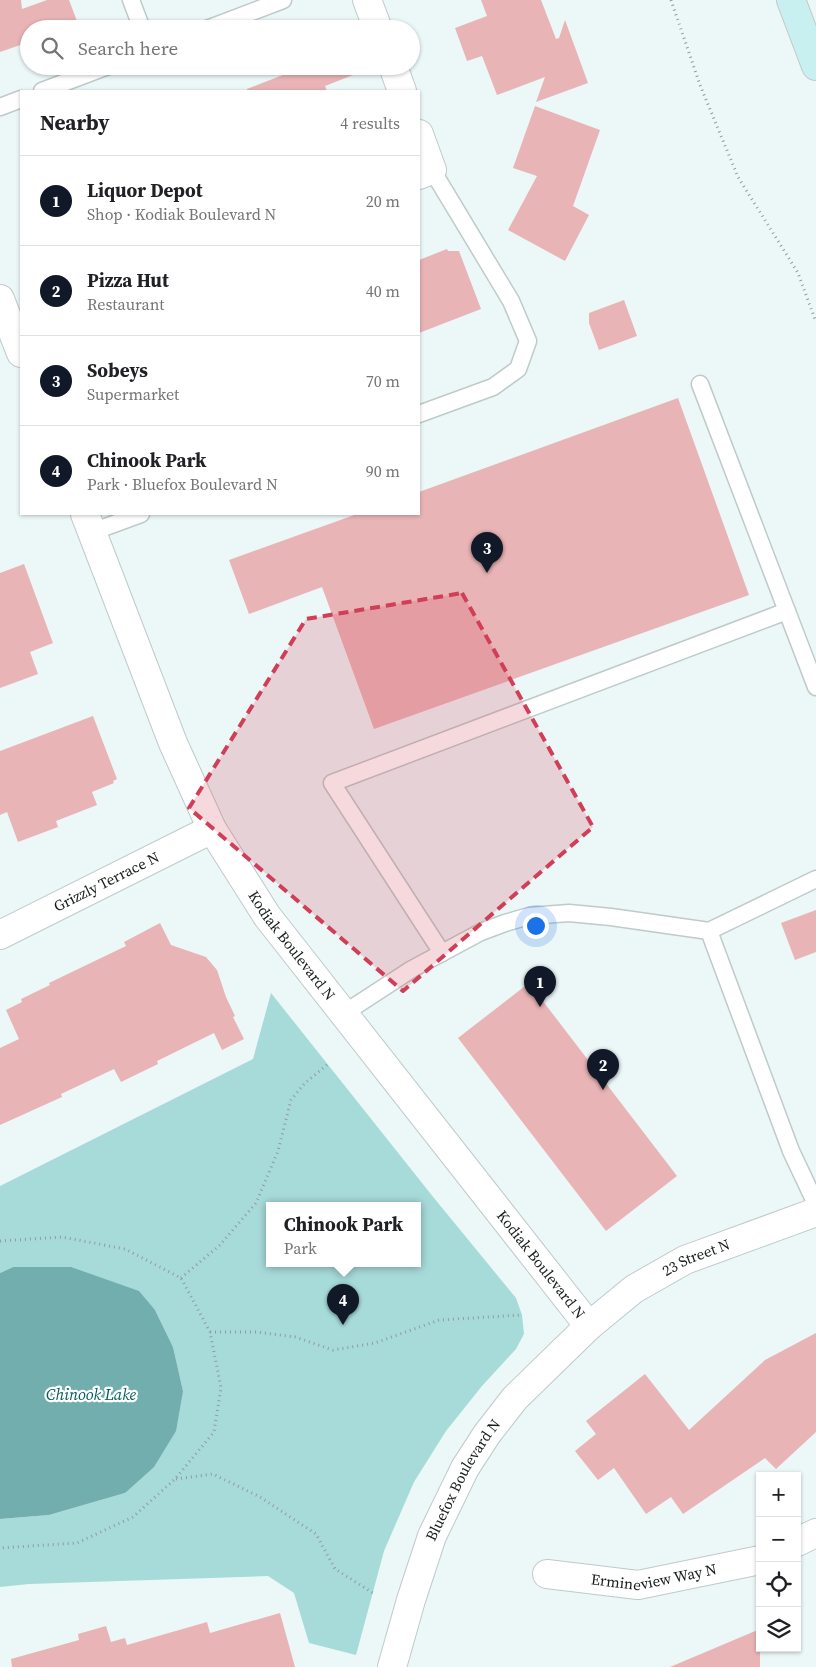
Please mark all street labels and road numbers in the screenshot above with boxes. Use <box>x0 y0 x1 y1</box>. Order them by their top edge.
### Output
street label: Grizzly Terrace N <box>50 846 162 917</box>
street label: Kodiak Boulevard N <box>244 886 340 1005</box>
street label: Kodiak Boulevard N <box>492 1206 590 1323</box>
street label: 23 Street N <box>658 1233 733 1281</box>
street label: Bluefox Boulevard N <box>420 1414 505 1544</box>
street label: Ermineview Way N <box>590 1558 718 1595</box>

